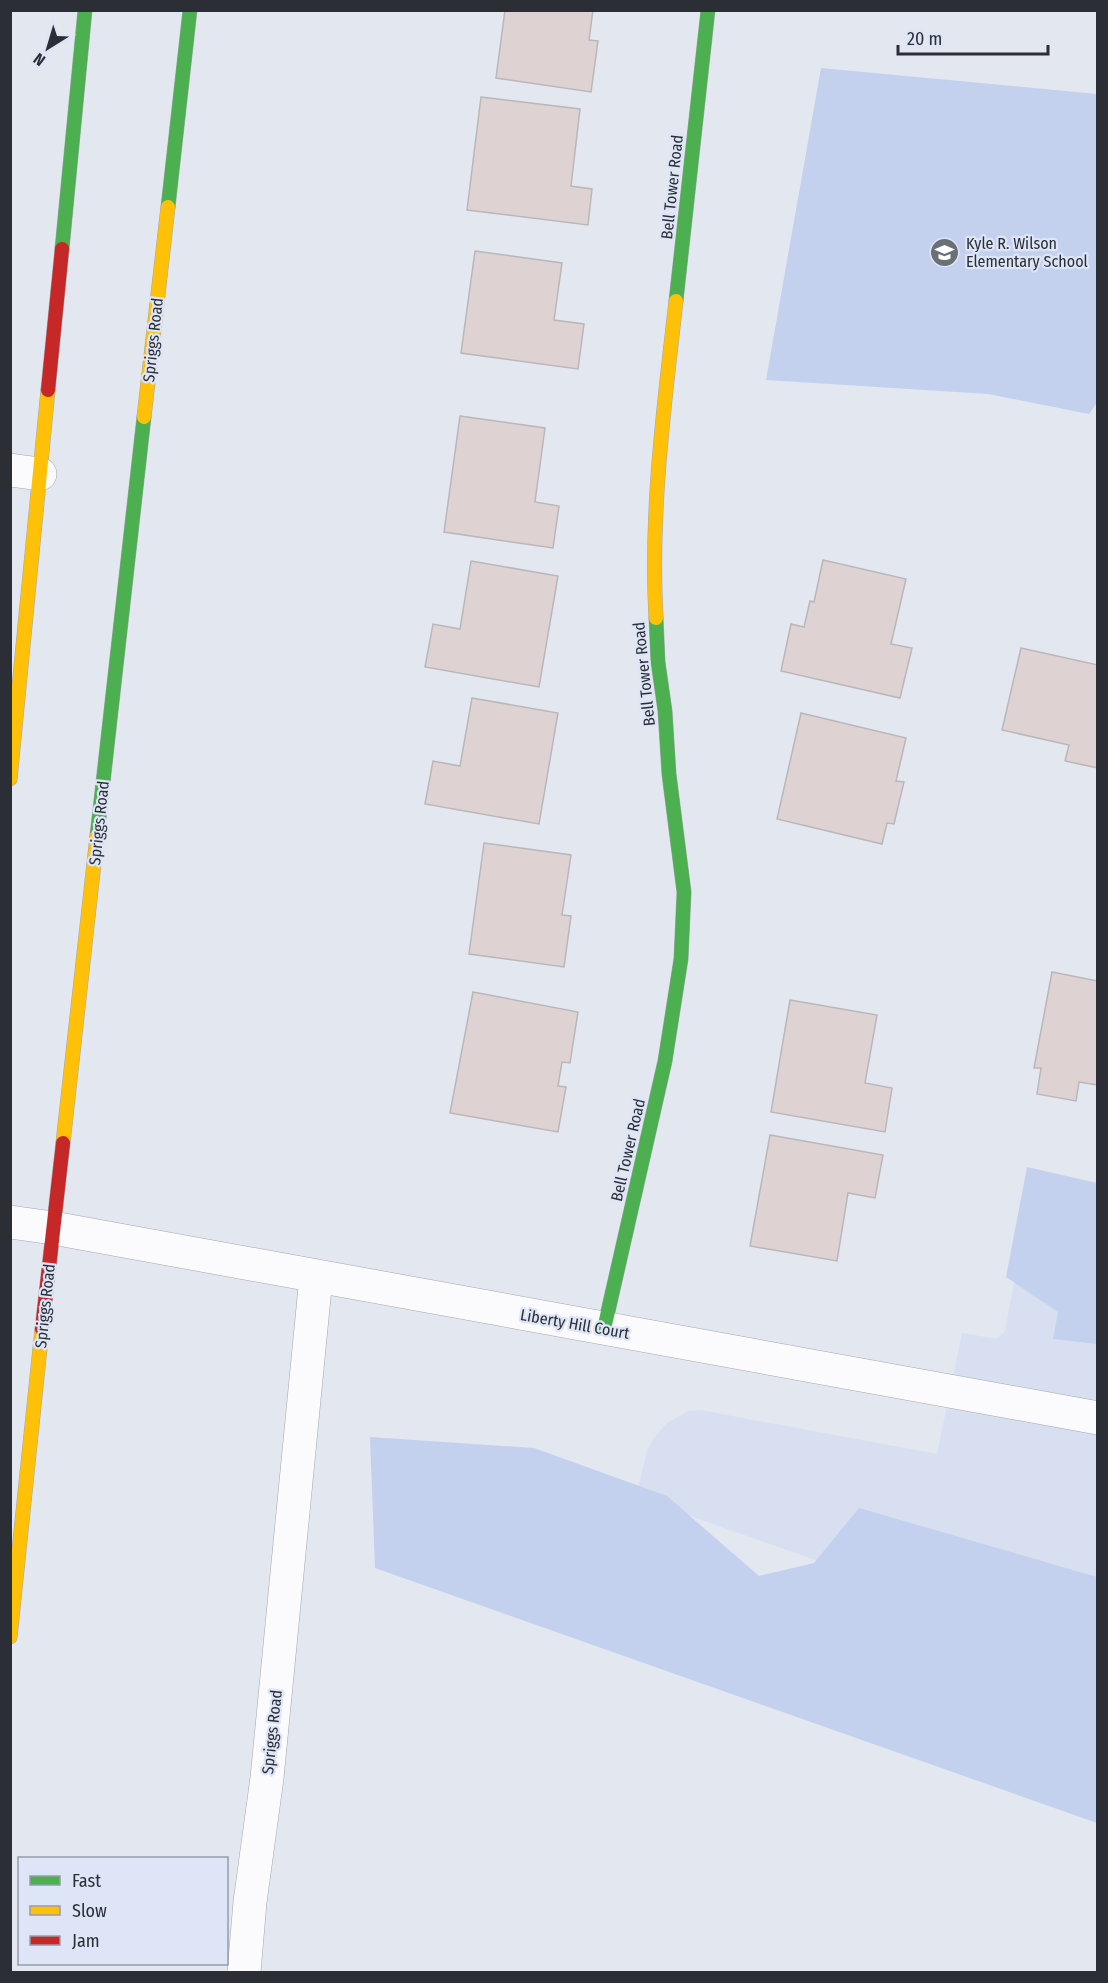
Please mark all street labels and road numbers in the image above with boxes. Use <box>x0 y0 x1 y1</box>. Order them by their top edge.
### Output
street label: Bell Tower Road <box>657 134 687 240</box>
street label: Spriggs Road <box>139 297 167 383</box>
street label: Bell Tower Road <box>629 621 659 727</box>
street label: Spriggs Road <box>85 780 113 866</box>
street label: Bell Tower Road <box>607 1097 649 1203</box>
street label: Spriggs Road <box>31 1263 59 1349</box>
street label: Liberty Hill Court <box>519 1305 632 1343</box>
street label: Spriggs Road <box>258 1689 286 1775</box>

